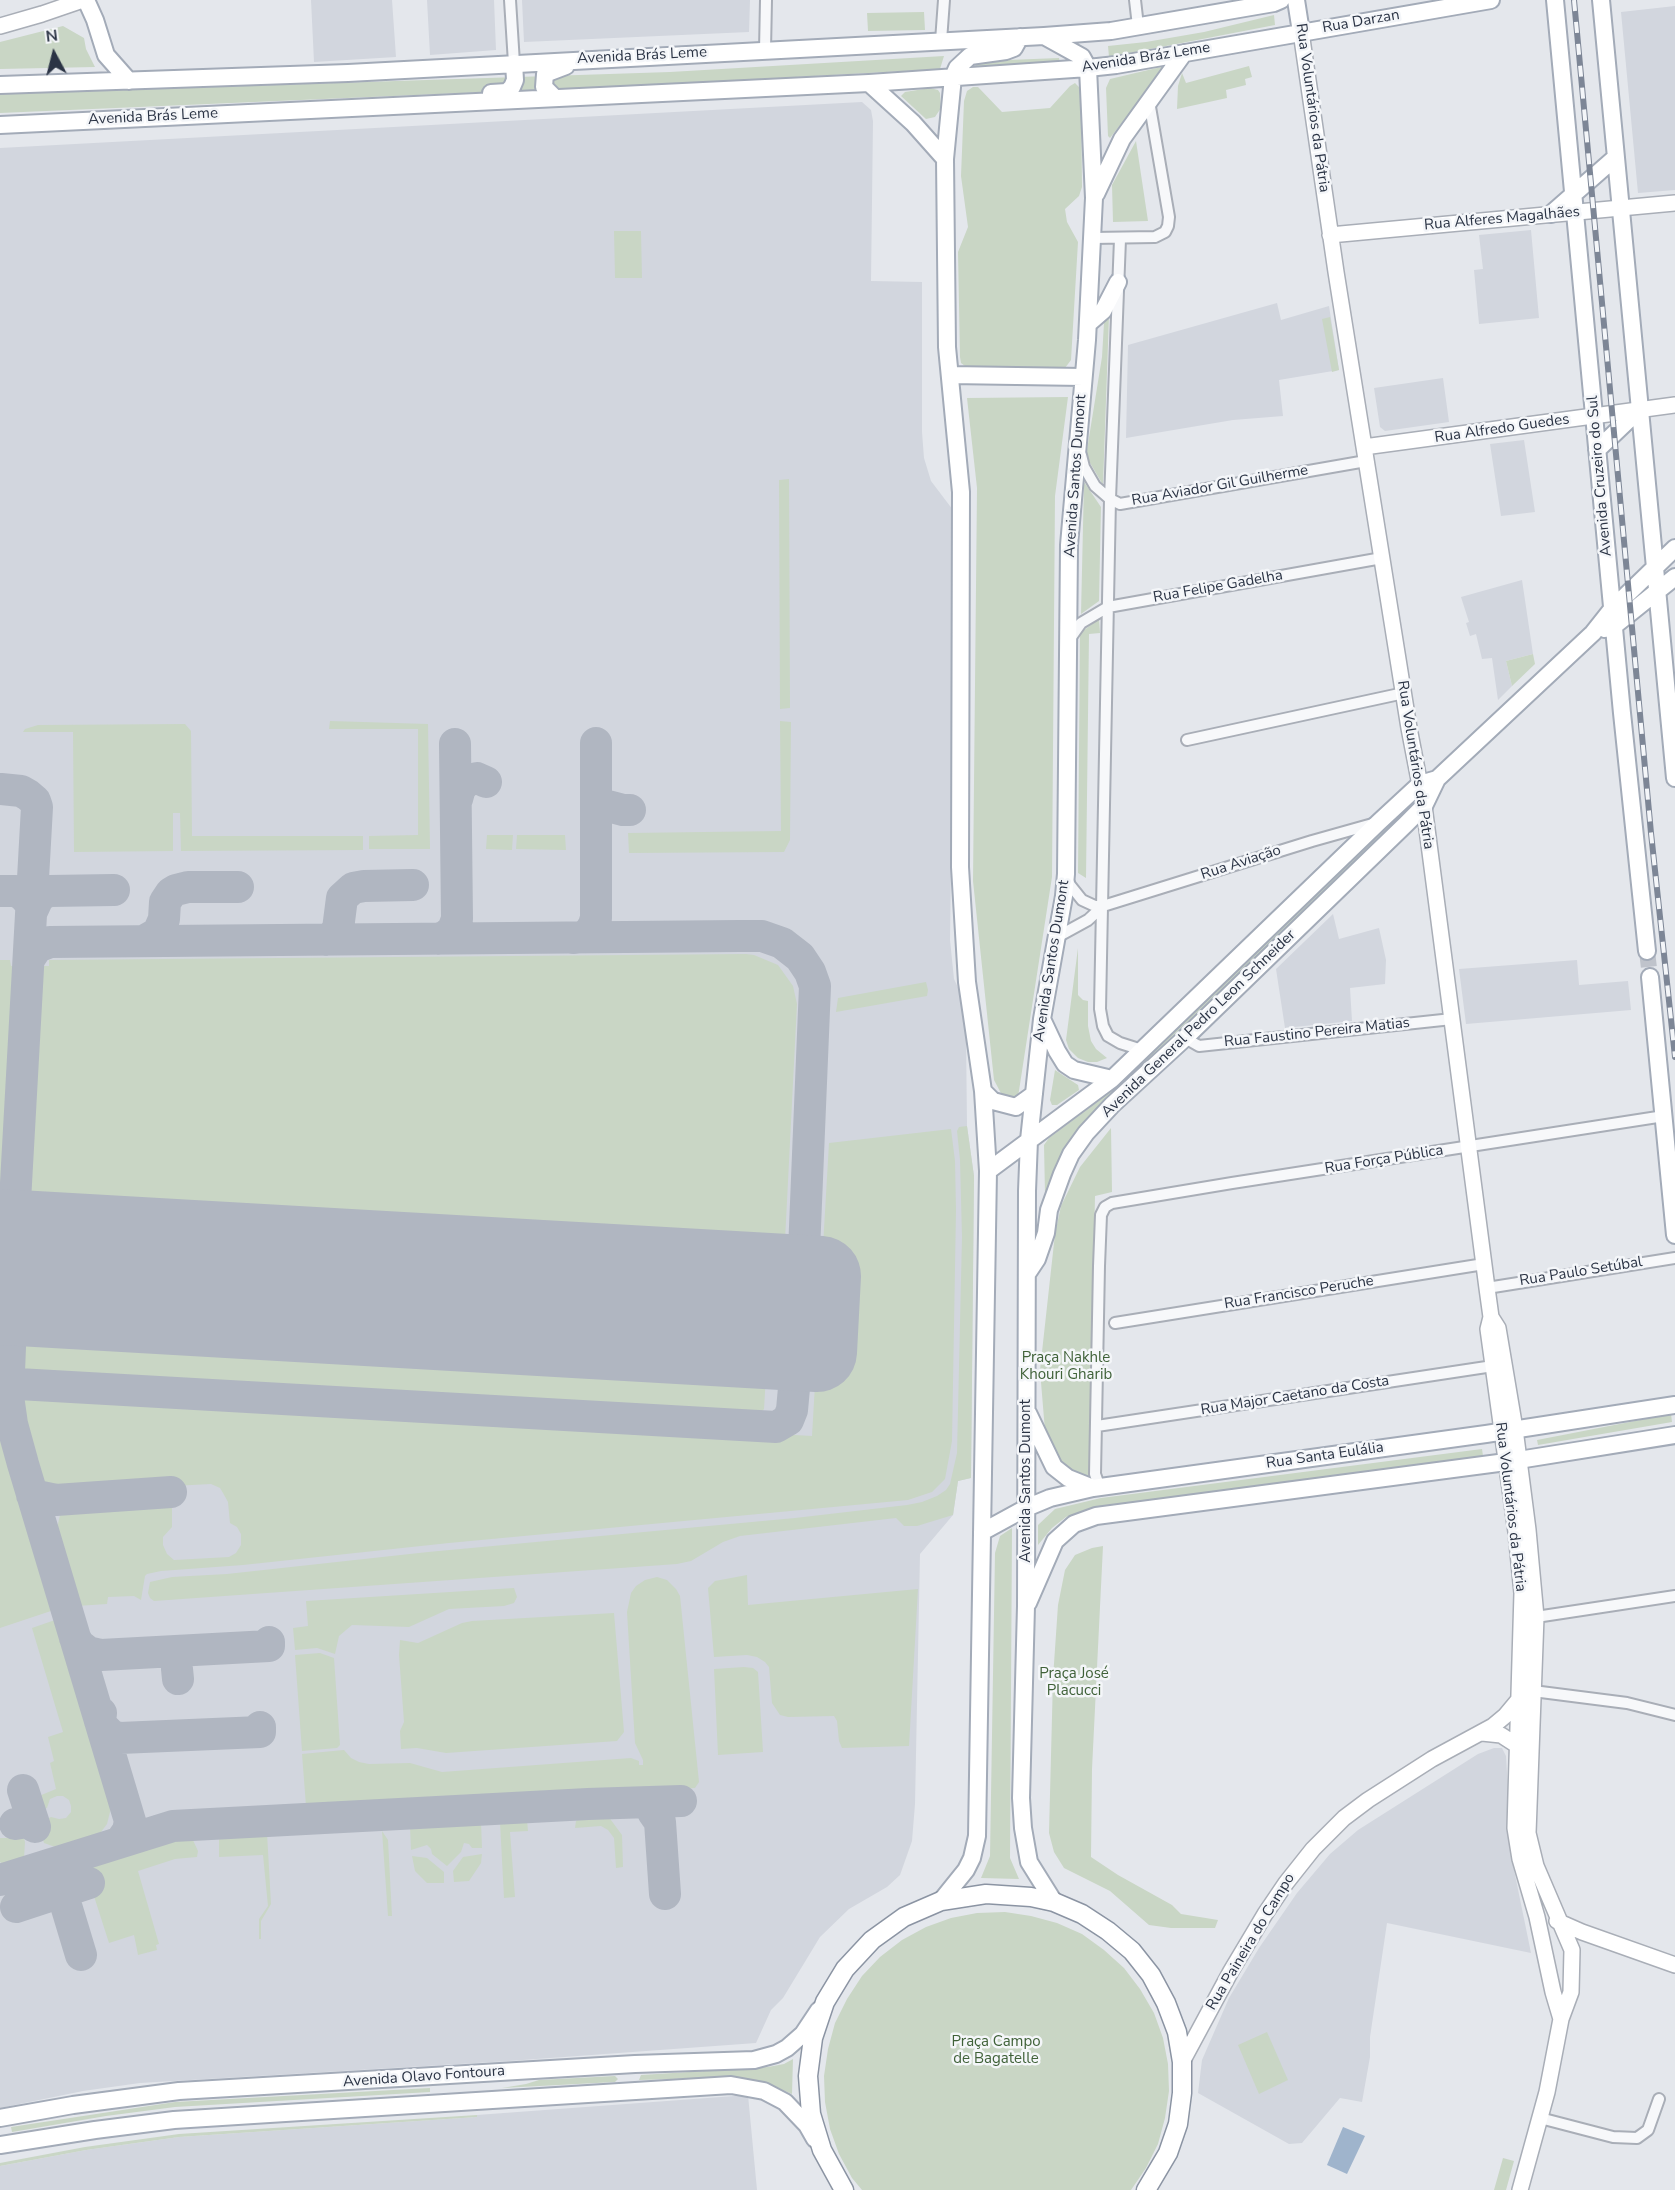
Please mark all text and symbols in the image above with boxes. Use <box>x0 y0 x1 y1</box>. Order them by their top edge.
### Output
street label: Rua Darzan <box>1321 6 1401 38</box>
street label: Rua Voluntários da Pátria <box>1291 22 1333 194</box>
north arrow <box>24 24 84 84</box>
text: N <box>45 24 59 48</box>
street label: Avenida Bráz Leme <box>1081 39 1211 77</box>
street label: Avenida Brás Leme <box>577 44 707 68</box>
street label: Avenida Brás Leme <box>88 105 218 129</box>
street label: Rua Alferes Magalhães <box>1423 203 1581 235</box>
street label: Avenida Santos Dumont <box>1061 394 1091 558</box>
street label: Avenida Cruzeiro do Sul <box>1584 395 1616 557</box>
street label: Rua Alfredo Guedes <box>1433 411 1571 447</box>
street label: Rua Aviador Gil Guilherme <box>1130 462 1310 510</box>
street label: Rua Felipe Gadelha <box>1152 567 1284 607</box>
street label: Rua Voluntários da Pátria <box>1393 679 1437 851</box>
street label: Rua Aviação <box>1199 842 1283 884</box>
street label: Avenida Santos Dumont <box>1030 879 1074 1043</box>
street label: Avenida General Pedro Leon Schneider <box>1098 926 1300 1122</box>
street label: Rua Faustino Pereira Matias <box>1223 1014 1411 1052</box>
street label: Rua Força Pública <box>1323 1142 1445 1178</box>
street label: Rua Paulo Setúbal <box>1518 1253 1644 1291</box>
street label: Rua Francisco Peruche <box>1223 1272 1375 1314</box>
park label: Praça Nakhle Khouri Gharib <box>1020 1349 1112 1384</box>
street label: Rua Major Caetano da Costa <box>1199 1372 1391 1420</box>
street label: Avenida Santos Dumont <box>1017 1399 1035 1563</box>
street label: Rua Voluntários da Pátria <box>1491 1421 1529 1593</box>
street label: Rua Santa Eulália <box>1265 1439 1385 1473</box>
park label: Praça José Placucci <box>1039 1665 1109 1700</box>
street label: Rua Paineira do Campo <box>1203 1870 1299 2014</box>
park label: Praça Campo de Bagatelle <box>951 2033 1041 2068</box>
street label: Avenida Olavo Fontoura <box>342 2062 506 2092</box>

